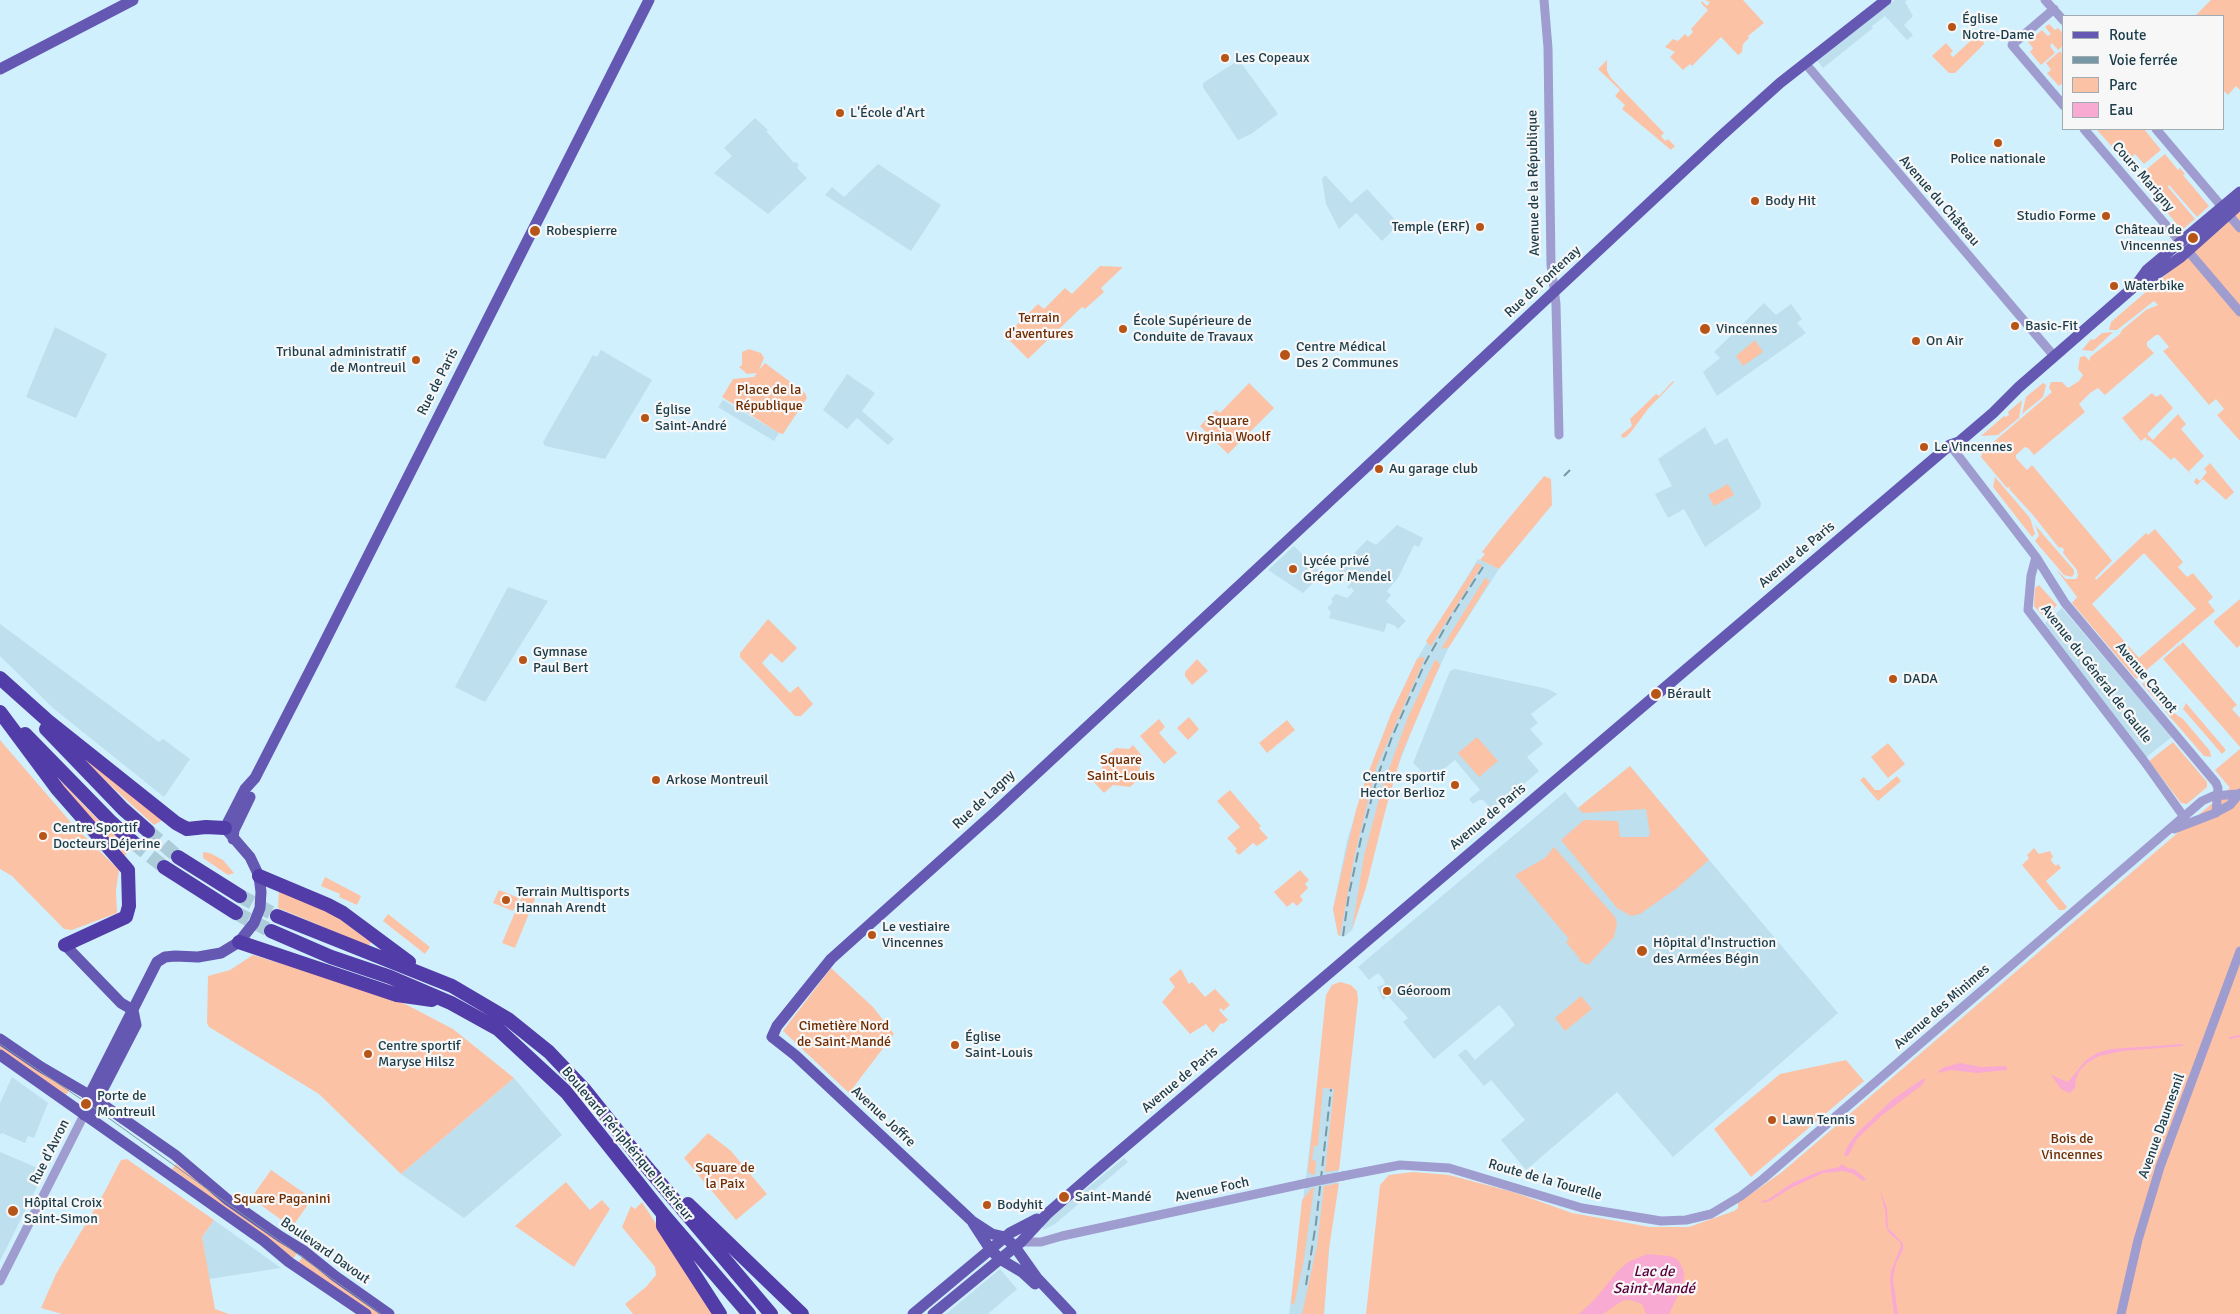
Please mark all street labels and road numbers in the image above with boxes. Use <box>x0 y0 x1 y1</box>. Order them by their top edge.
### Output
street label: Avenue de la République <box>1524 110 1544 256</box>
street label: Cours Marigny <box>2108 139 2178 215</box>
street label: Avenue du Château <box>1895 152 1983 250</box>
street label: Rue de Fontenay <box>1501 242 1585 322</box>
street label: Rue de Paris <box>414 346 462 418</box>
street label: Avenue de Paris <box>1755 518 1839 592</box>
street label: Avenue du Général de Gaulle <box>2037 601 2155 747</box>
street label: Avenue Carnot <box>2112 639 2180 717</box>
street label: Rue de Lagny <box>949 767 1019 833</box>
street label: Avenue de Paris <box>1446 780 1530 854</box>
street label: Avenue des Minimes <box>1891 961 1993 1053</box>
street label: Avenue de Paris <box>1138 1043 1222 1117</box>
street label: Boulevard Périphérique Intérieur <box>558 1064 696 1224</box>
street label: Avenue Daumesnil <box>2135 1071 2189 1181</box>
street label: Avenue Joffre <box>847 1083 919 1151</box>
street label: Rue d'Avron <box>26 1117 74 1187</box>
street label: Route de la Tourelle <box>1486 1156 1604 1204</box>
street label: Avenue Foch <box>1173 1174 1251 1206</box>
street label: Boulevard Davout <box>277 1214 373 1288</box>

